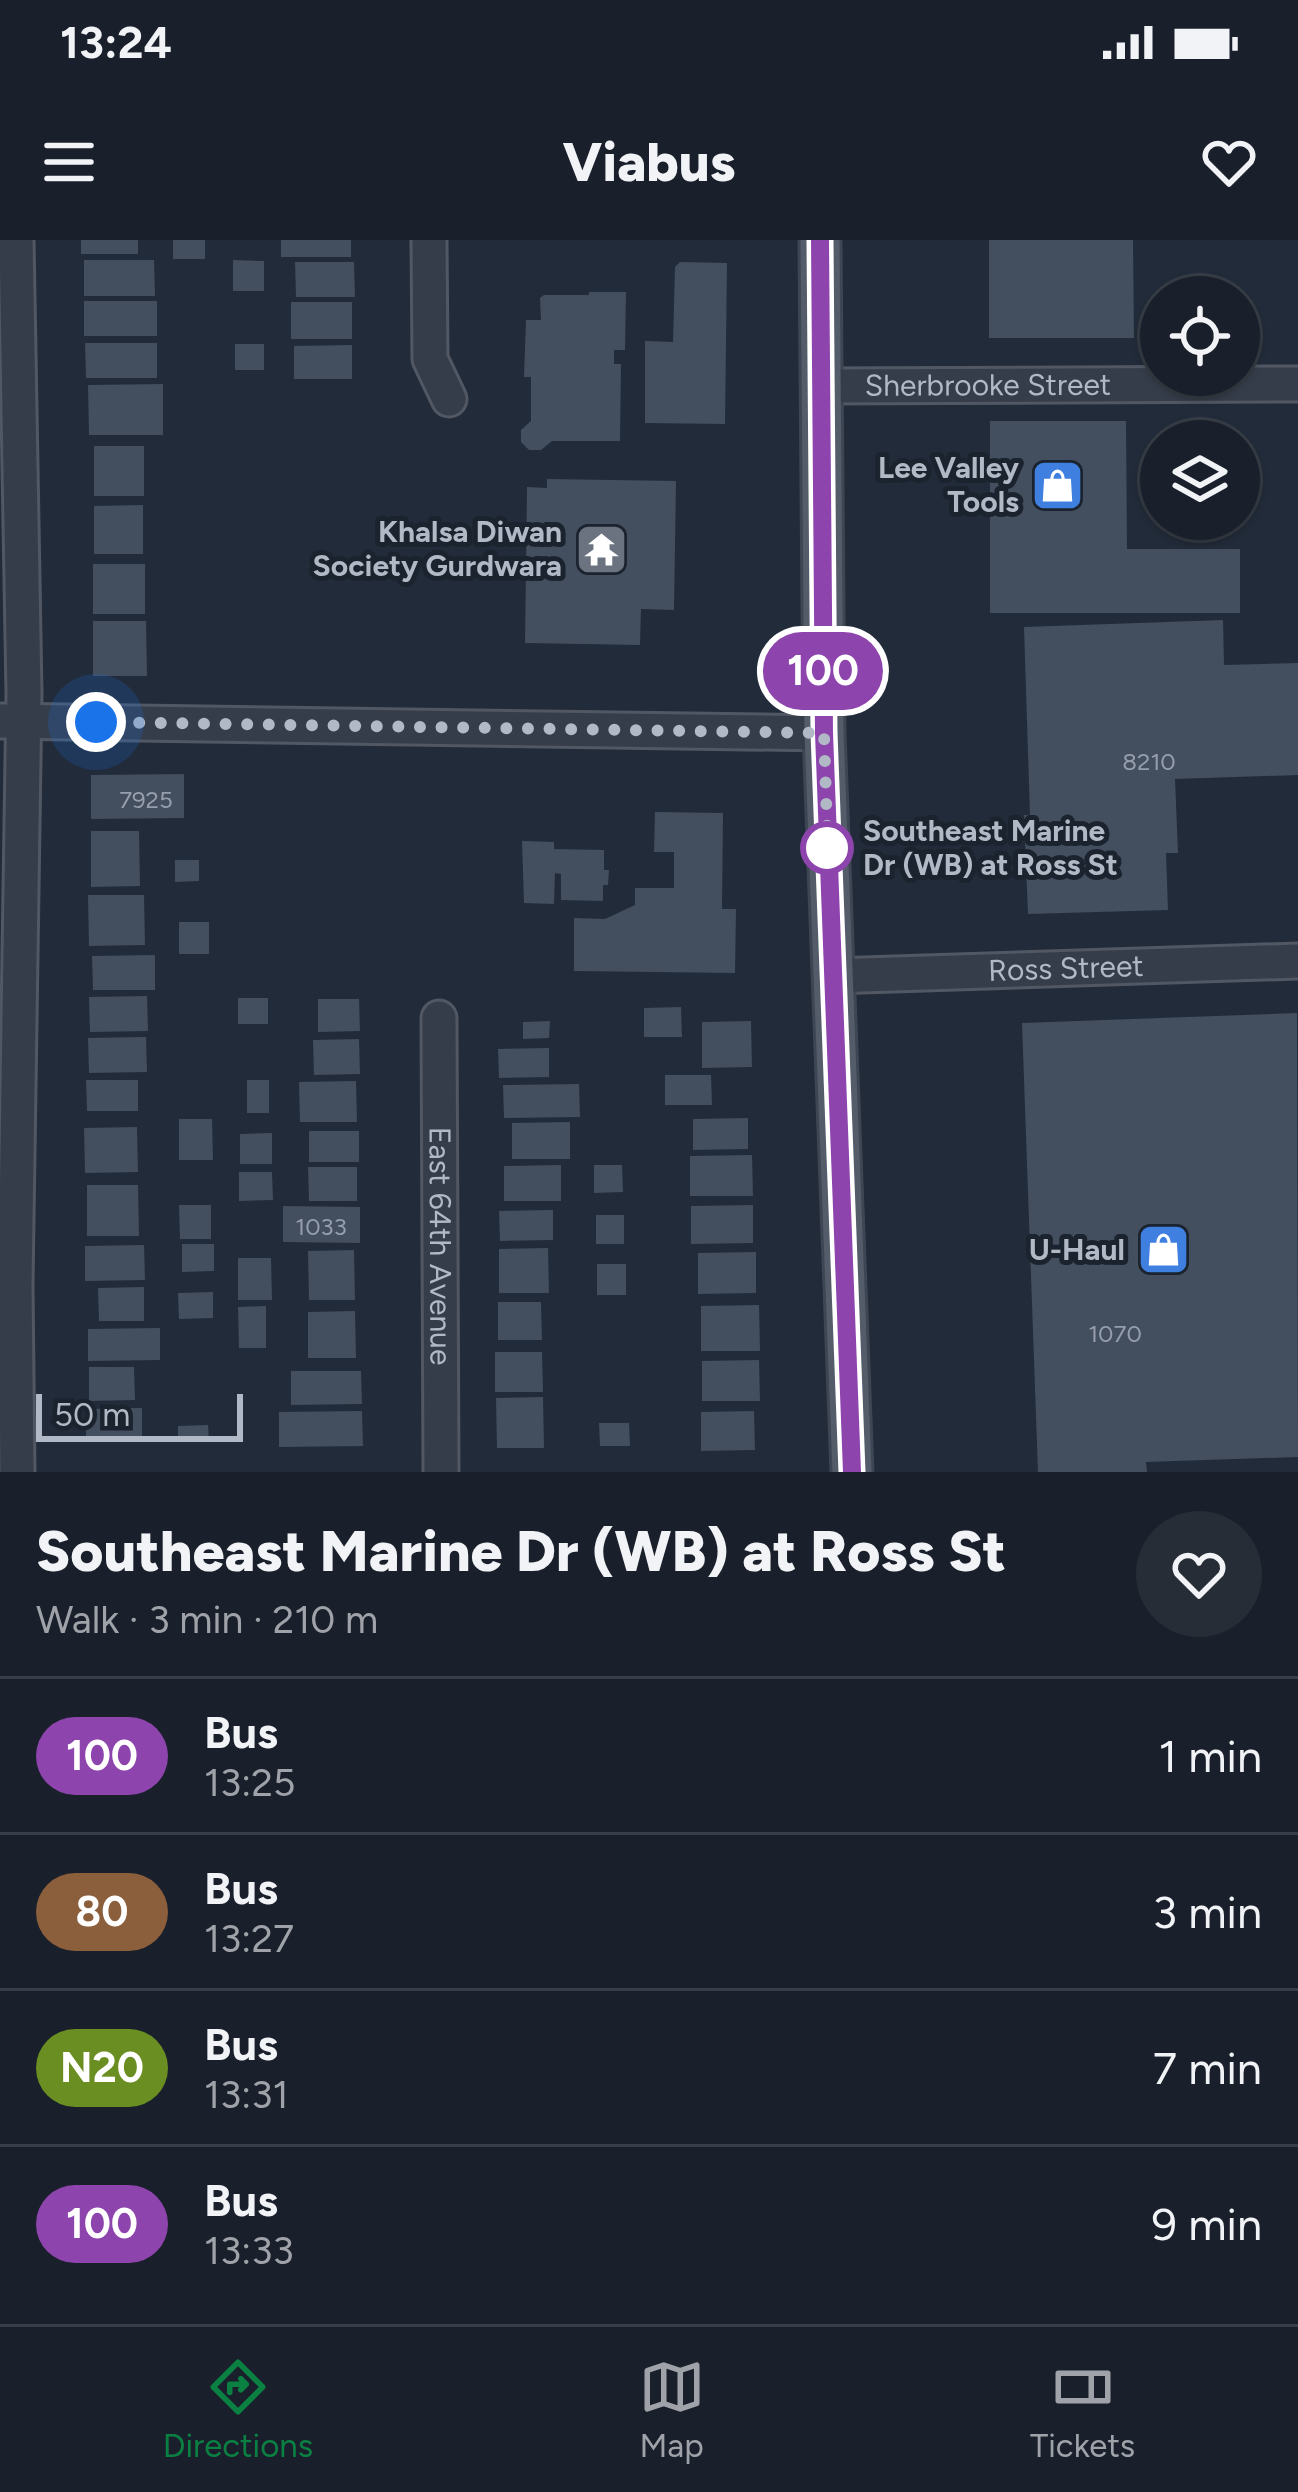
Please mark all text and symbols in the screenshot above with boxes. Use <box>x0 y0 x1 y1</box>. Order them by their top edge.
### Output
text: 13:24 <box>60 15 172 69</box>
icon: menu <box>36 129 102 195</box>
icon: heart <box>1196 129 1262 195</box>
text: Viabus <box>562 130 736 195</box>
map controls <box>1140 276 1260 540</box>
button: locate <box>1140 276 1260 396</box>
street label: Sherbrooke Street <box>865 366 1111 404</box>
button: layers <box>1140 420 1260 540</box>
place label: Lee Valley Tools <box>878 449 1020 520</box>
shop icon: Lee Valley Tools <box>1030 457 1086 513</box>
place label: Khalsa Diwan Society Gurdwara <box>313 513 562 584</box>
temple icon: Khalsa Diwan Society Gurdwara <box>573 521 629 577</box>
line badge: 100 <box>754 632 892 710</box>
text: 100 <box>787 645 859 696</box>
your location <box>66 692 126 752</box>
house number: 8210 <box>1122 747 1176 776</box>
house number: 7925 <box>119 785 173 814</box>
place label: Southeast Marine Dr (WB) at Ross St <box>863 812 1118 883</box>
marker: Southeast Marine Dr (WB) at Ross St <box>802 823 852 873</box>
street label: Ross Street <box>988 947 1144 989</box>
street label: East 64th Avenue <box>421 1127 460 1365</box>
house number: 1033 <box>295 1212 347 1241</box>
shop icon: U-Haul <box>1136 1222 1192 1278</box>
place label: U-Haul <box>1029 1231 1125 1268</box>
house number: 1070 <box>1088 1319 1142 1348</box>
scale bar <box>36 1388 243 1441</box>
text: 50 m <box>54 1395 130 1434</box>
button: heart <box>1136 1511 1262 1637</box>
text: Southeast Marine Dr (WB) at Ross St <box>36 1517 1006 1585</box>
text: Walk · 3 min · 210 m <box>36 1596 378 1643</box>
text: Bus <box>204 1705 278 1759</box>
text: 1 min <box>1158 1729 1262 1783</box>
text: 100 <box>66 1730 138 1781</box>
text: 13:25 <box>204 1759 295 1806</box>
text: Bus <box>204 1861 278 1915</box>
text: 3 min <box>1153 1885 1262 1939</box>
text: 80 <box>76 1886 128 1937</box>
text: 13:27 <box>204 1915 294 1962</box>
text: Bus <box>204 2017 278 2071</box>
text: 7 min <box>1153 2041 1262 2095</box>
text: N20 <box>60 2042 144 2093</box>
text: 13:31 <box>204 2071 289 2118</box>
text: Bus <box>204 2173 278 2227</box>
text: 9 min <box>1152 2197 1262 2251</box>
text: 100 <box>66 2198 138 2249</box>
text: 13:33 <box>204 2227 294 2274</box>
tab: Directions <box>163 2354 313 2465</box>
tab: Map <box>639 2354 705 2465</box>
tab: Tickets <box>1030 2354 1135 2465</box>

